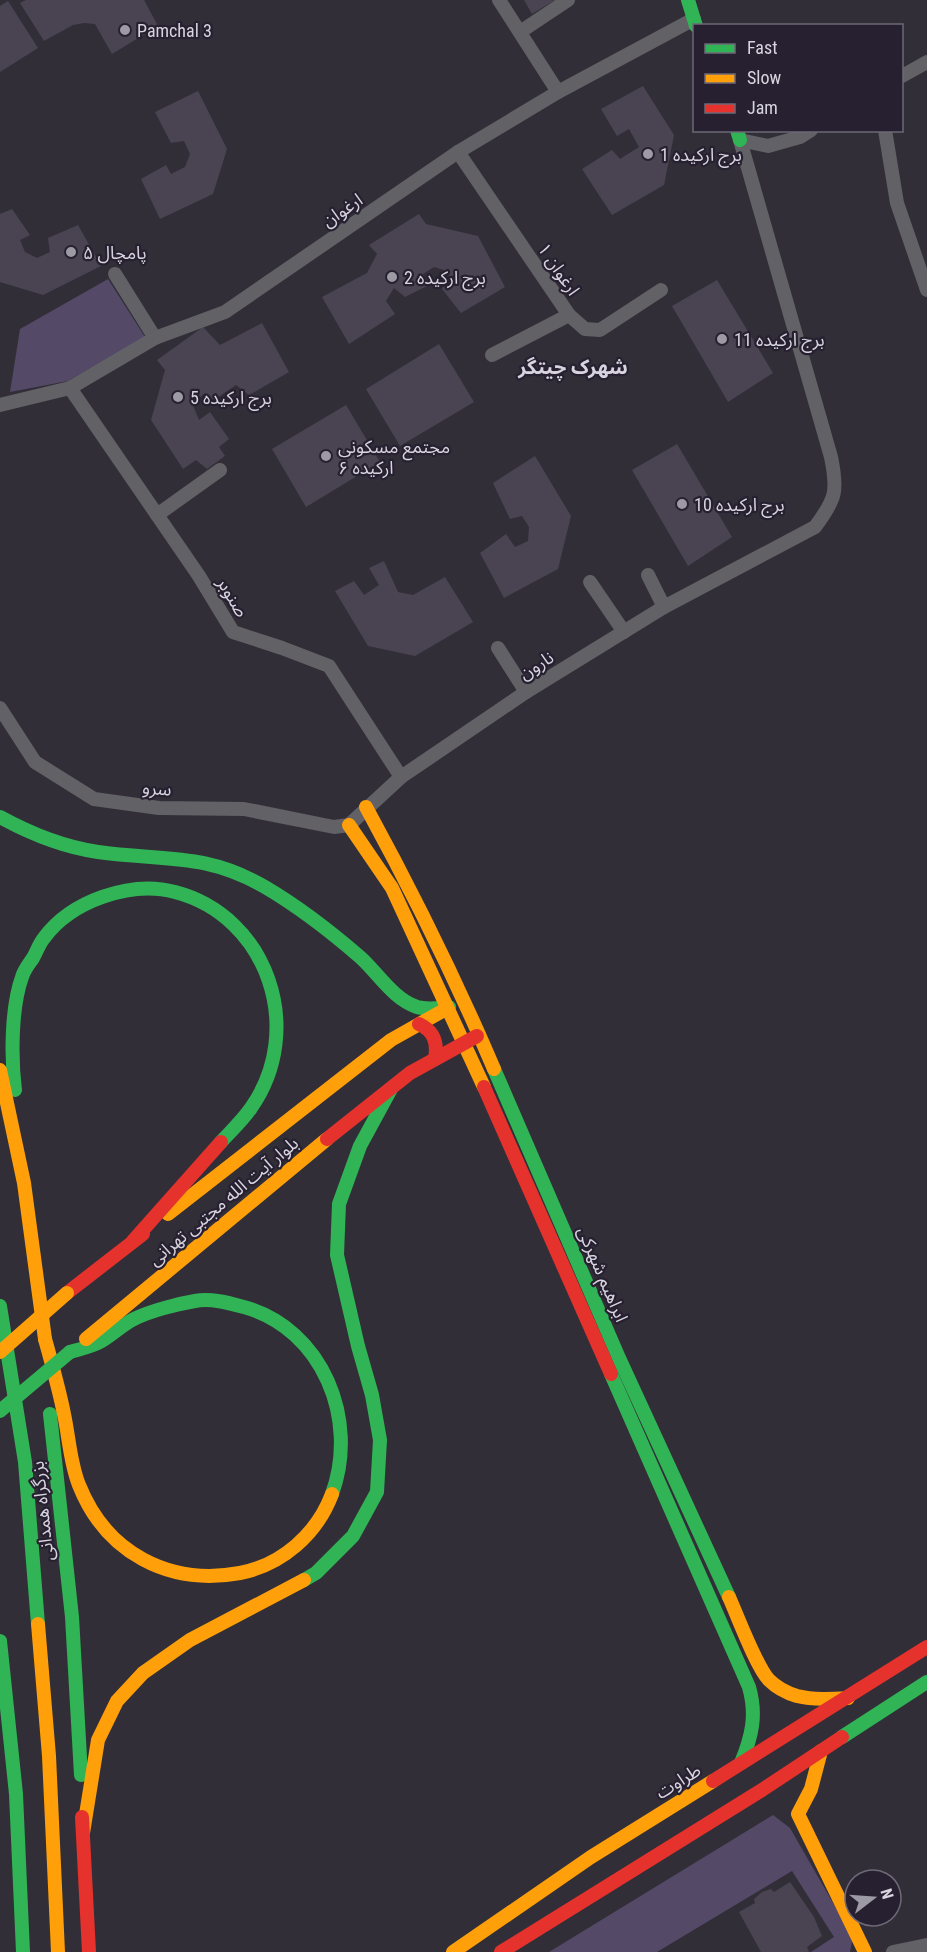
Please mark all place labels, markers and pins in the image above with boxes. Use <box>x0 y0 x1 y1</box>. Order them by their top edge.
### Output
place label: Pamchal 3 <box>137 20 212 41</box>
marker: Pamchal 3 <box>118 23 132 37</box>
place label: برج ارکیده 1 <box>660 144 742 168</box>
marker: برج ارکیده 1 <box>641 147 655 161</box>
place label: پامچال ۵ <box>83 242 147 264</box>
marker: پامچال ۵ <box>64 245 78 259</box>
place label: برج ارکیده 2 <box>404 267 486 291</box>
marker: برج ارکیده 2 <box>385 270 399 284</box>
place label: برج ارکیده 11 <box>734 329 825 353</box>
marker: برج ارکیده 11 <box>715 332 729 346</box>
place label: برج ارکیده 5 <box>190 387 272 411</box>
marker: برج ارکیده 5 <box>171 390 185 404</box>
place label: مجتمع مسکونی ارکیده ۶ <box>338 436 450 479</box>
marker: مجتمع مسکونی ارکیده ۶ <box>319 449 333 463</box>
place label: برج ارکیده 10 <box>694 494 785 518</box>
marker: برج ارکیده 10 <box>675 497 689 511</box>

